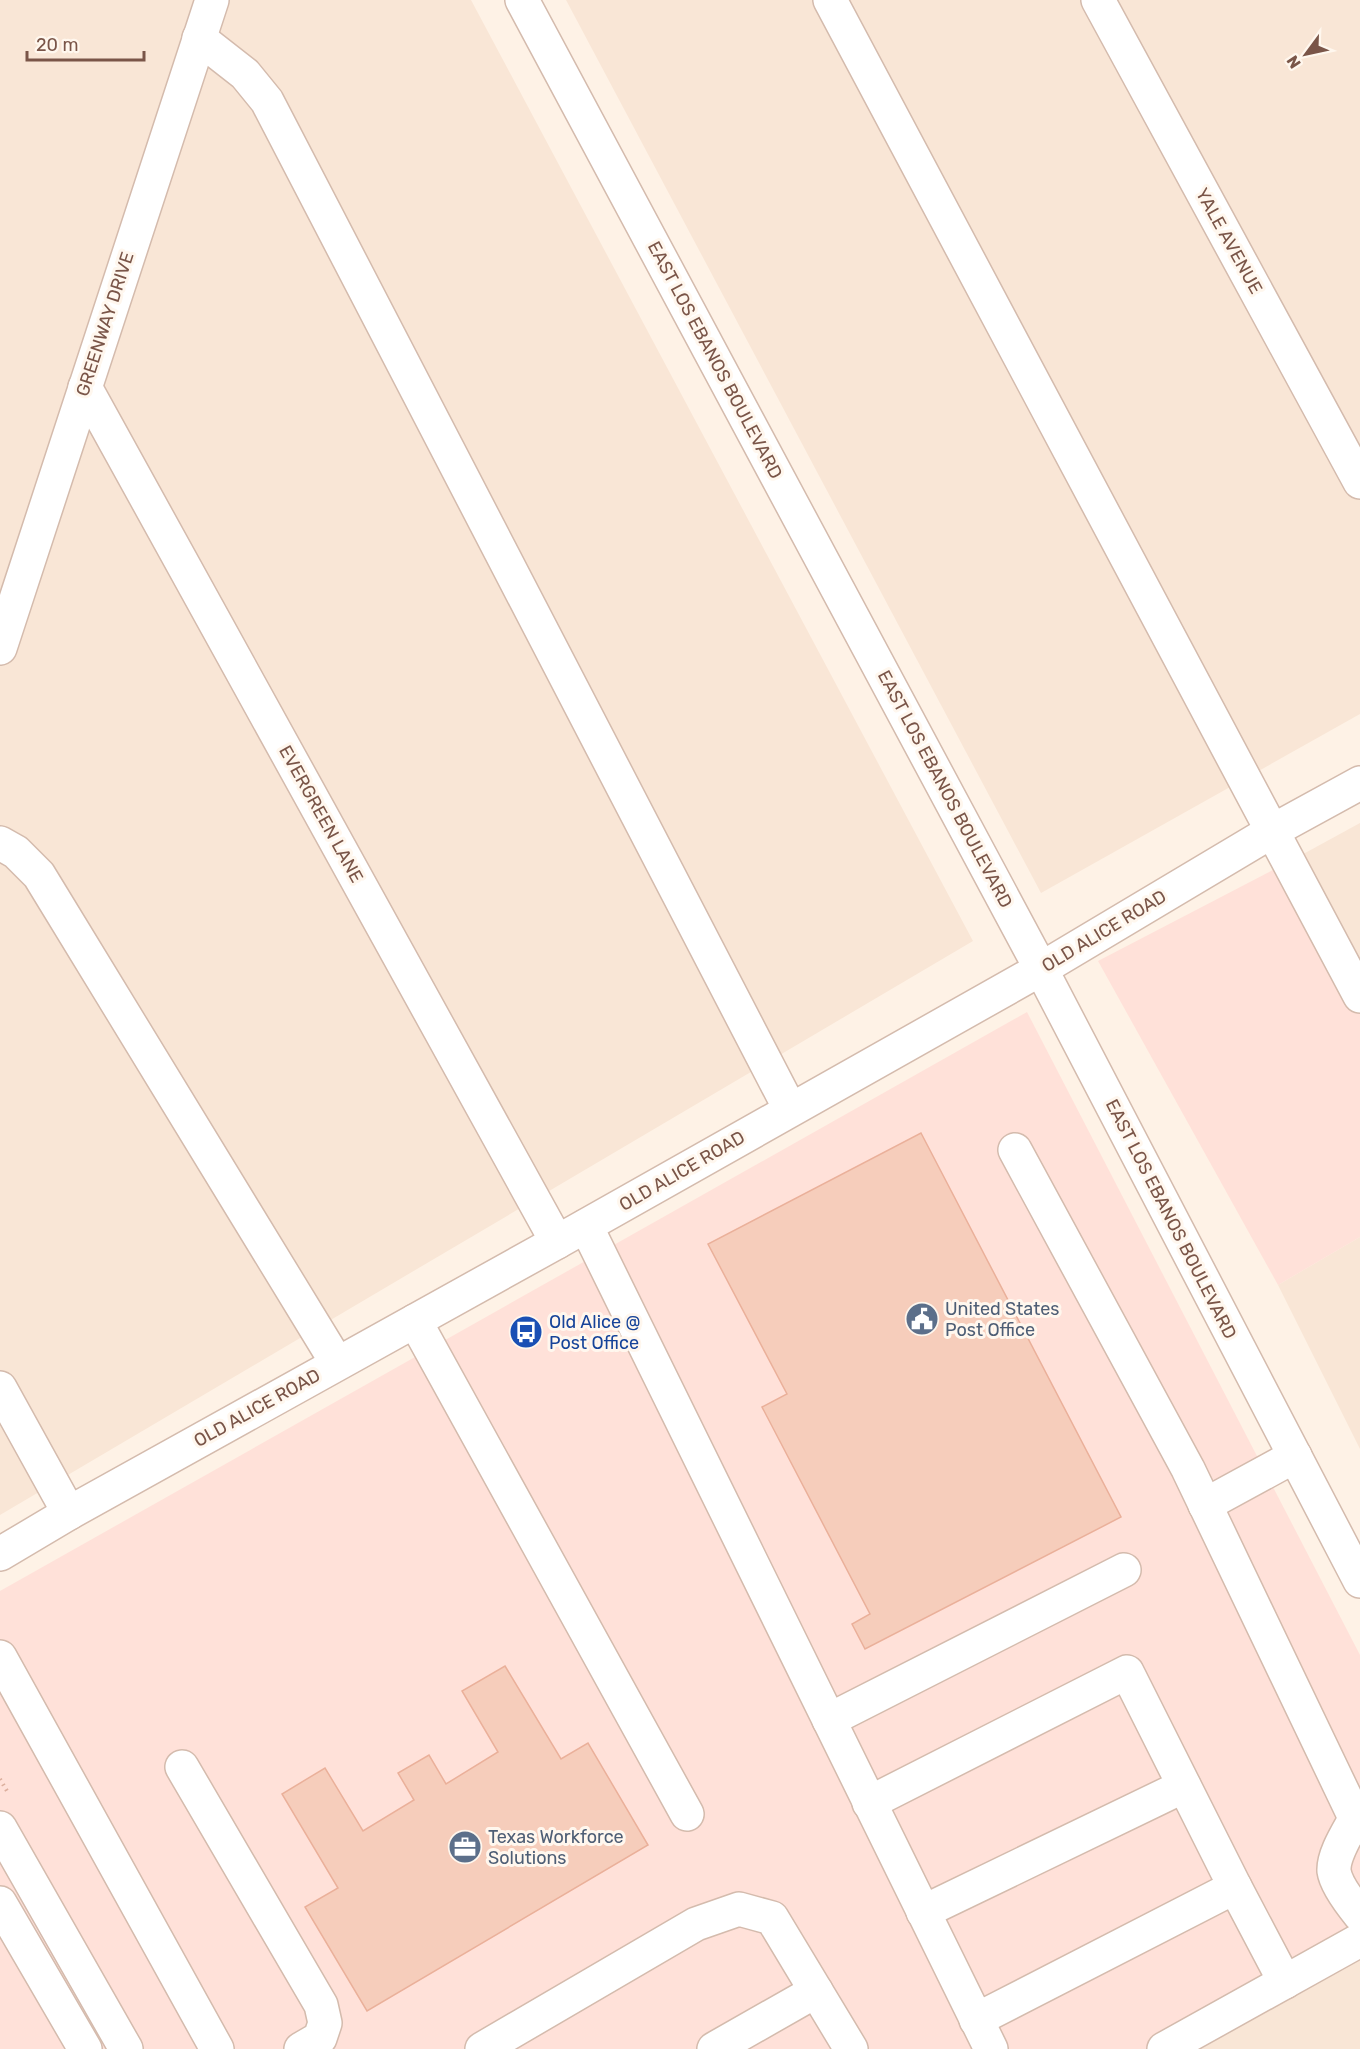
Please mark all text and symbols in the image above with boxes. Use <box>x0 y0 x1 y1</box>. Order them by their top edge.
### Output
scale bar <box>27 24 144 62</box>
north arrow <box>1276 24 1336 84</box>
text: 20 m <box>36 34 78 56</box>
text: N <box>1283 52 1305 72</box>
street label: YALE AVENUE <box>1191 184 1267 298</box>
street label: EAST LOS EBANOS BOULEVARD <box>643 237 787 483</box>
street label: GREENWAY DRIVE <box>71 249 139 399</box>
street label: EAST LOS EBANOS BOULEVARD <box>873 666 1017 912</box>
street label: EVERGREEN LANE <box>274 741 368 887</box>
street label: OLD ALICE ROAD <box>1038 885 1170 977</box>
street label: EAST LOS EBANOS BOULEVARD <box>1101 1096 1241 1342</box>
street label: OLD ALICE ROAD <box>615 1126 749 1216</box>
place label: United States Post Office <box>945 1298 1060 1341</box>
public building icon: United States Post Office <box>904 1301 940 1337</box>
place label: Old Alice @ Post Office <box>549 1311 640 1354</box>
bus stop icon: Old Alice @ Post Office <box>508 1314 544 1350</box>
street label: OLD ALICE ROAD <box>190 1364 324 1452</box>
place label: Texas Workforce Solutions <box>488 1826 624 1869</box>
office icon: Texas Workforce Solutions <box>447 1829 483 1865</box>

